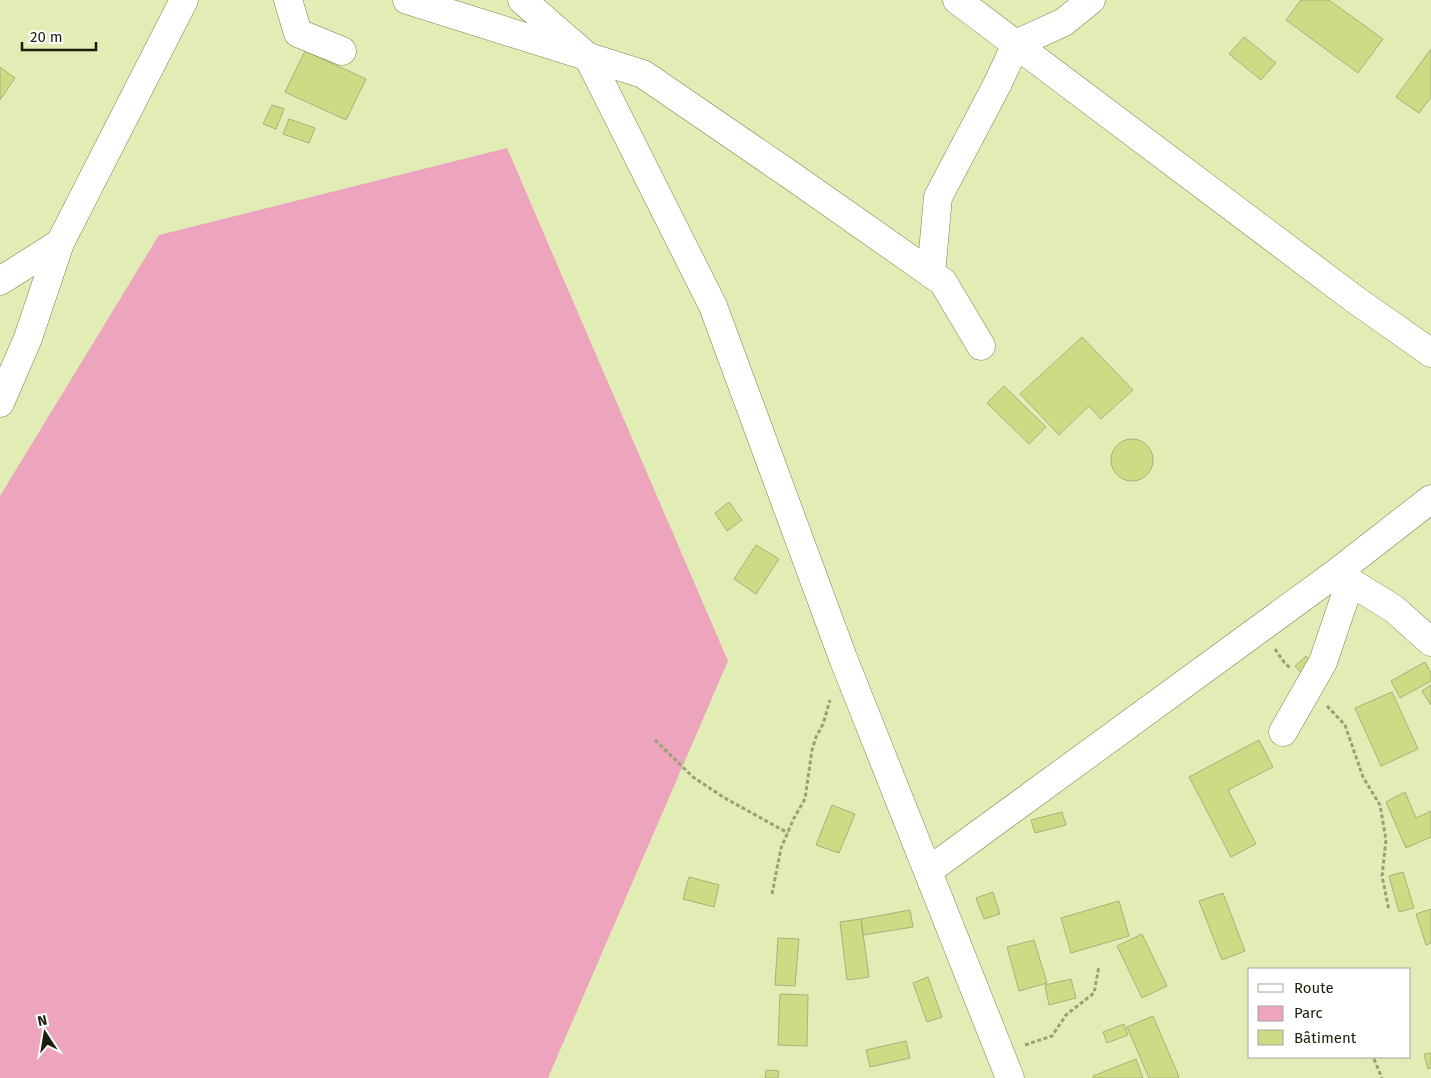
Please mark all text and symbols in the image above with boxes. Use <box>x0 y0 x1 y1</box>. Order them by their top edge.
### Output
scale bar <box>22 20 96 52</box>
text: 20 m <box>30 28 63 46</box>
legend <box>1248 968 1411 1058</box>
text: Route <box>1294 979 1334 997</box>
text: Parc <box>1294 1004 1323 1022</box>
north arrow <box>20 1008 70 1058</box>
text: N <box>36 1011 49 1030</box>
text: Bâtiment <box>1294 1029 1357 1047</box>

